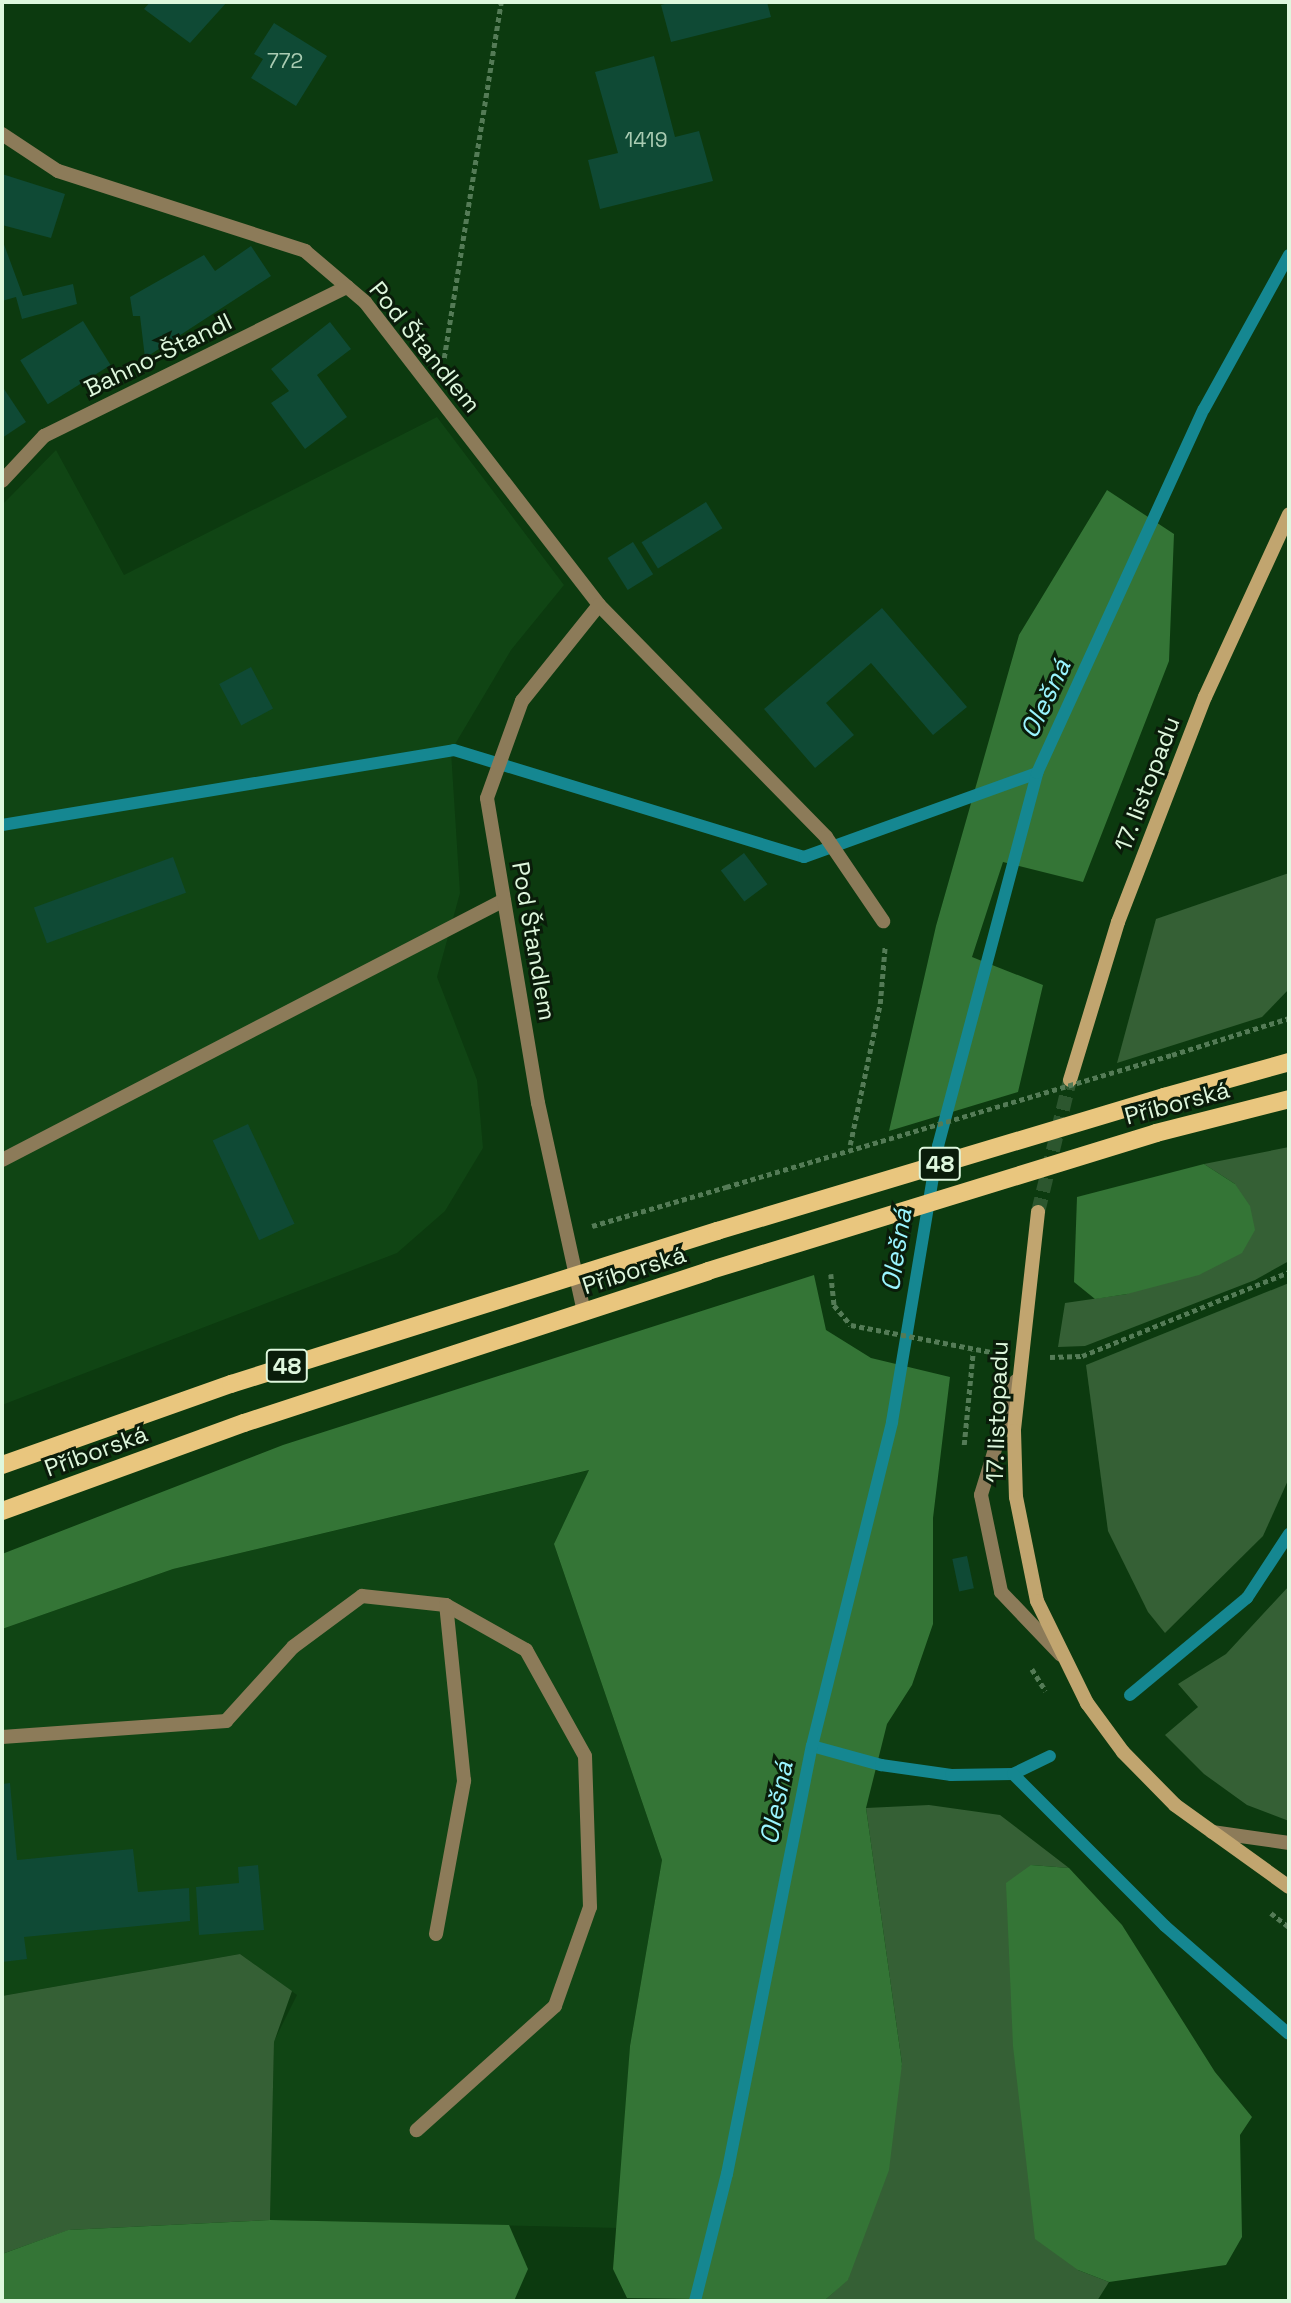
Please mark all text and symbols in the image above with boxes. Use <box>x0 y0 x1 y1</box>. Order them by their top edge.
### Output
house number: 772 <box>267 48 303 74</box>
house number: 1419 <box>624 127 668 153</box>
street label: Pod Štandlem <box>363 275 487 419</box>
street label: Bahno-Štandl <box>80 307 236 403</box>
water label: Olešná <box>1014 654 1078 744</box>
street label: 17. listopadu <box>1108 712 1186 856</box>
street label: Pod Štandlem <box>506 859 562 1023</box>
street label: Příborská <box>1121 1075 1233 1131</box>
road number: 48 <box>917 1144 963 1184</box>
water label: Olešná <box>875 1206 919 1294</box>
street label: Příborská <box>578 1240 690 1300</box>
street label: 17. listopadu <box>980 1340 1014 1484</box>
road number: 48 <box>264 1346 310 1386</box>
street label: Příborská <box>41 1419 151 1483</box>
water label: Olešná <box>754 1759 800 1847</box>

